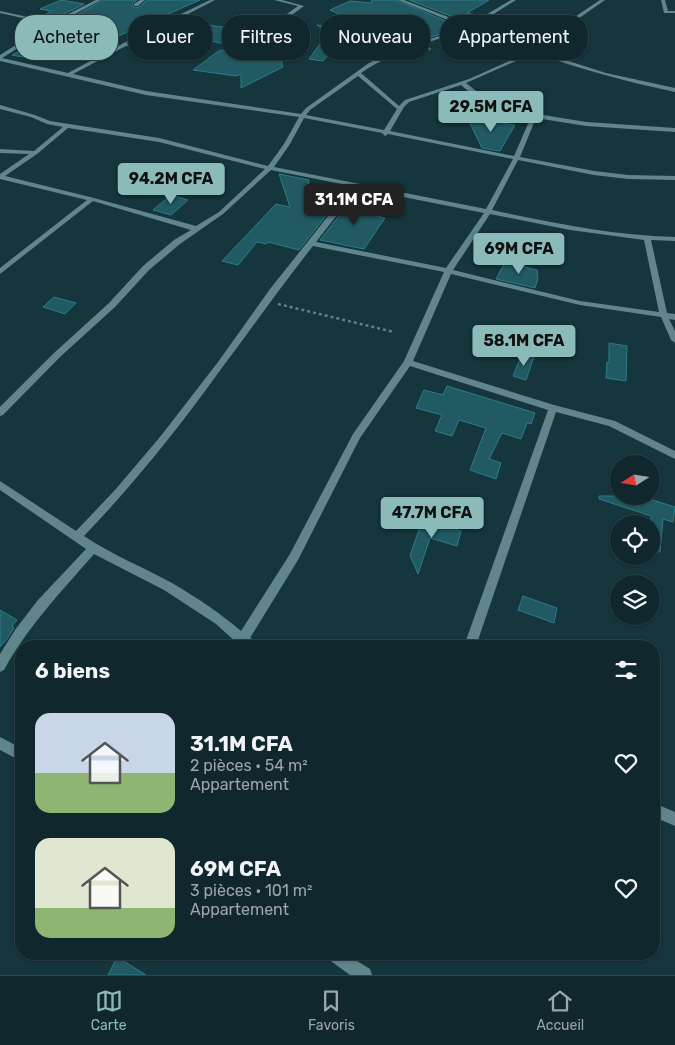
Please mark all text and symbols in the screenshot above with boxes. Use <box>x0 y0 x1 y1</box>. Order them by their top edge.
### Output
chip: Acheter <box>15 15 118 60</box>
chip: Louer <box>128 15 212 60</box>
chip: Filtres <box>222 15 310 60</box>
chip: Nouveau <box>320 15 430 60</box>
chip: Appartement <box>440 15 588 60</box>
pin: 29.5M CFA <box>434 90 548 133</box>
text: 29.5M CFA <box>449 97 533 116</box>
pin: 94.2M CFA <box>114 162 228 205</box>
text: 94.2M CFA <box>129 169 213 188</box>
pin: 31.1M CFA <box>297 184 411 226</box>
text: 31.1M CFA <box>315 190 393 209</box>
pin: 69M CFA <box>473 232 565 275</box>
text: 69M CFA <box>484 239 554 258</box>
pin: 58.1M CFA <box>467 324 581 367</box>
text: 58.1M CFA <box>483 331 565 350</box>
north arrow <box>610 455 660 505</box>
map controls <box>610 455 660 625</box>
pin: 47.7M CFA <box>375 496 489 539</box>
text: 47.7M CFA <box>392 503 472 522</box>
button: locate <box>610 515 660 565</box>
button: layers <box>610 575 660 625</box>
icon: filters <box>612 656 640 684</box>
text: 6 biens <box>35 658 110 683</box>
text: 31.1M CFA <box>190 731 293 756</box>
icon: home <box>75 733 135 793</box>
icon: heart <box>612 749 640 777</box>
text: 2 pièces · 54 m² <box>190 756 308 775</box>
text: Appartement <box>190 775 289 794</box>
text: 69M CFA <box>190 856 281 881</box>
icon: home <box>75 858 135 918</box>
icon: heart <box>612 874 640 902</box>
text: 3 pièces · 101 m² <box>190 881 312 900</box>
text: Appartement <box>190 900 289 919</box>
tab: Carte <box>91 987 126 1034</box>
tab: Favoris <box>308 987 355 1034</box>
tab: Accueil <box>536 987 584 1034</box>

